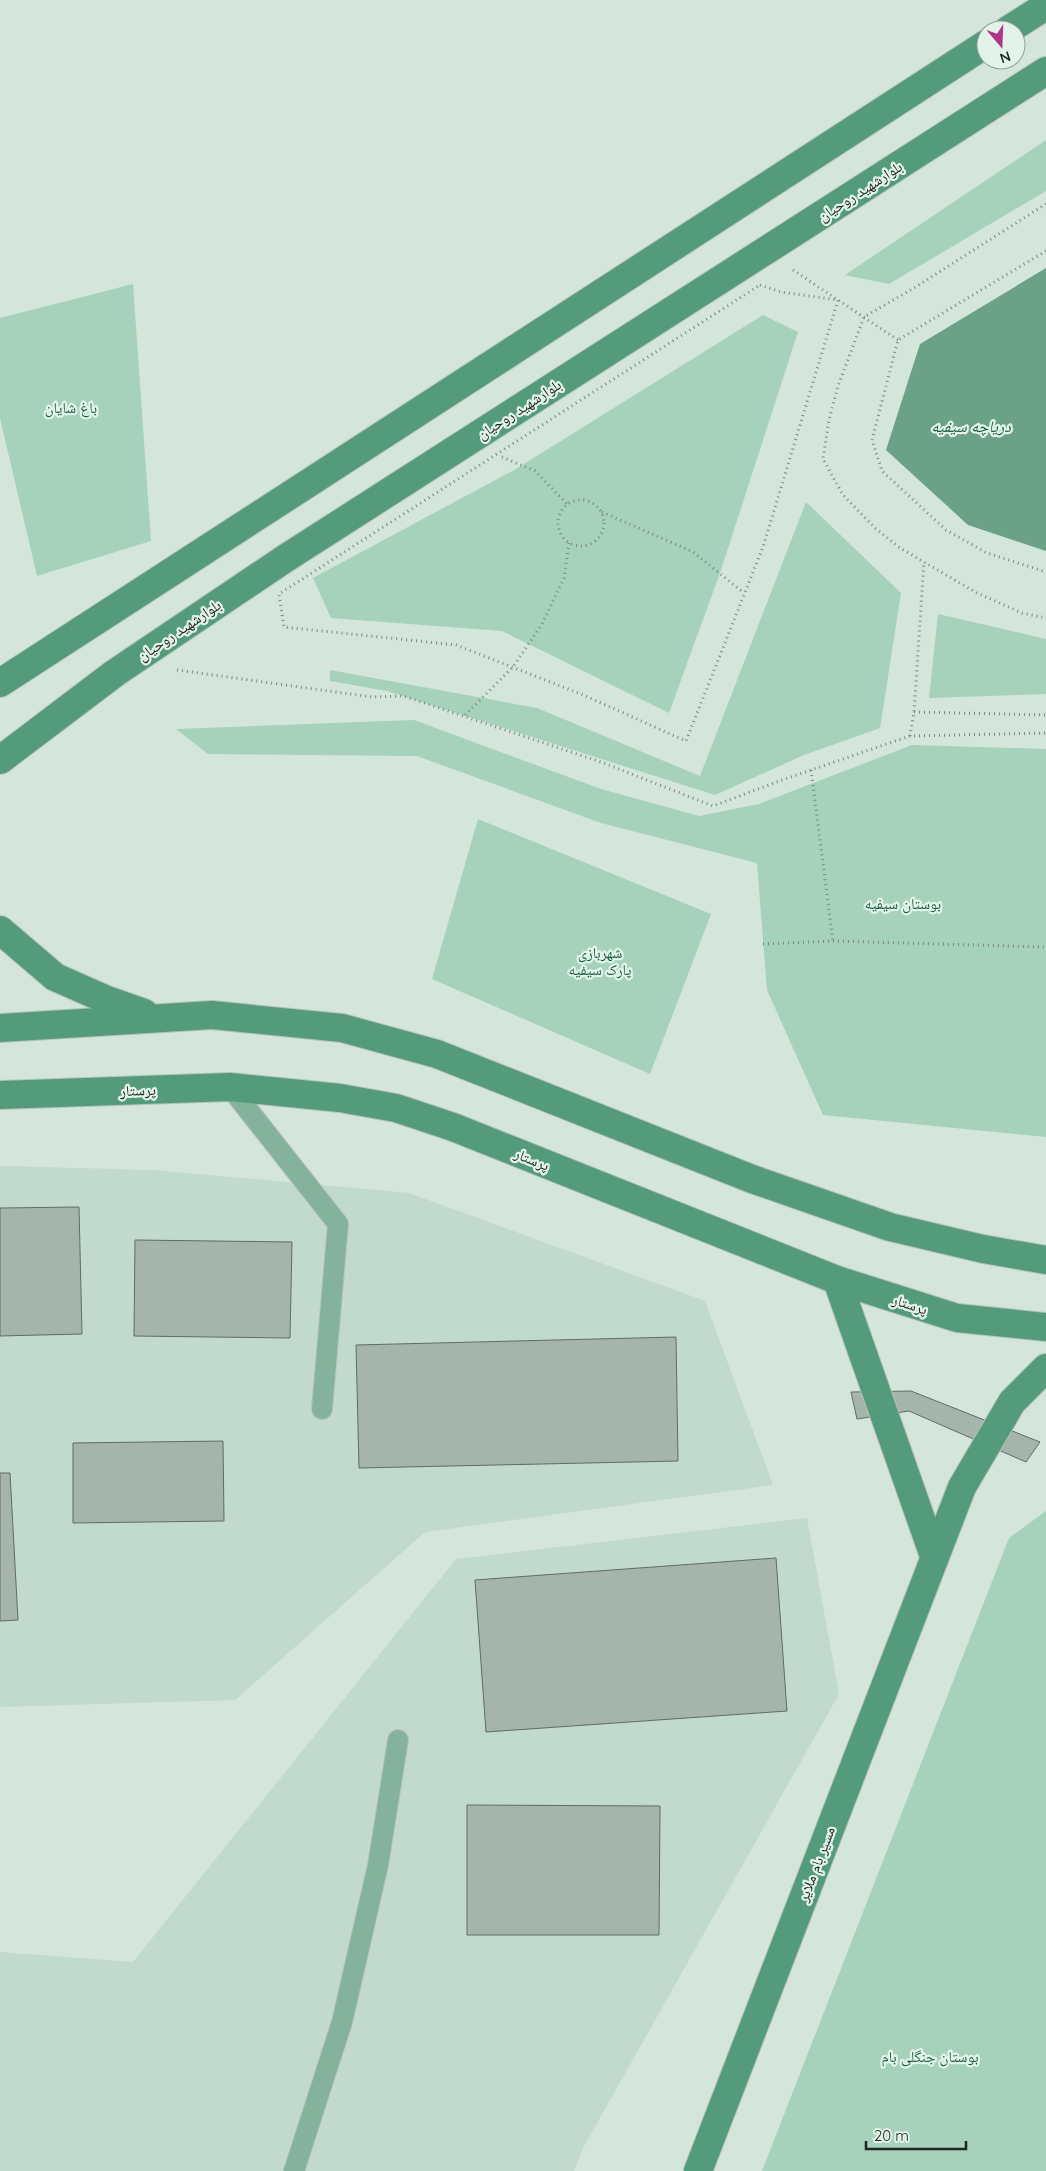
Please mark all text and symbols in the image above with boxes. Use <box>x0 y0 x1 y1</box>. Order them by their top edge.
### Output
north arrow <box>976 20 1026 70</box>
text: N <box>997 47 1013 67</box>
street label: بلوارشهید روحیان <box>814 157 906 226</box>
street label: بلوارشهید روحیان <box>473 375 565 444</box>
park label: باغ شایان <box>45 398 97 418</box>
water label: دریاچه سیفیه <box>931 416 1011 436</box>
street label: بلوارشهید روحیان <box>134 595 225 666</box>
park label: بوستان سیفیه <box>865 894 941 914</box>
park label: شهربازی پارک سیفیه <box>569 943 631 979</box>
street label: پرستار <box>119 1080 156 1100</box>
street label: پرستار <box>511 1143 552 1175</box>
street label: پرستار <box>889 1289 930 1319</box>
street label: مسیر بام ملایر <box>793 1824 840 1906</box>
park label: بوستان جنگلی بام <box>881 2047 979 2067</box>
scale bar <box>866 2118 966 2150</box>
text: 20 m <box>874 2126 909 2145</box>

